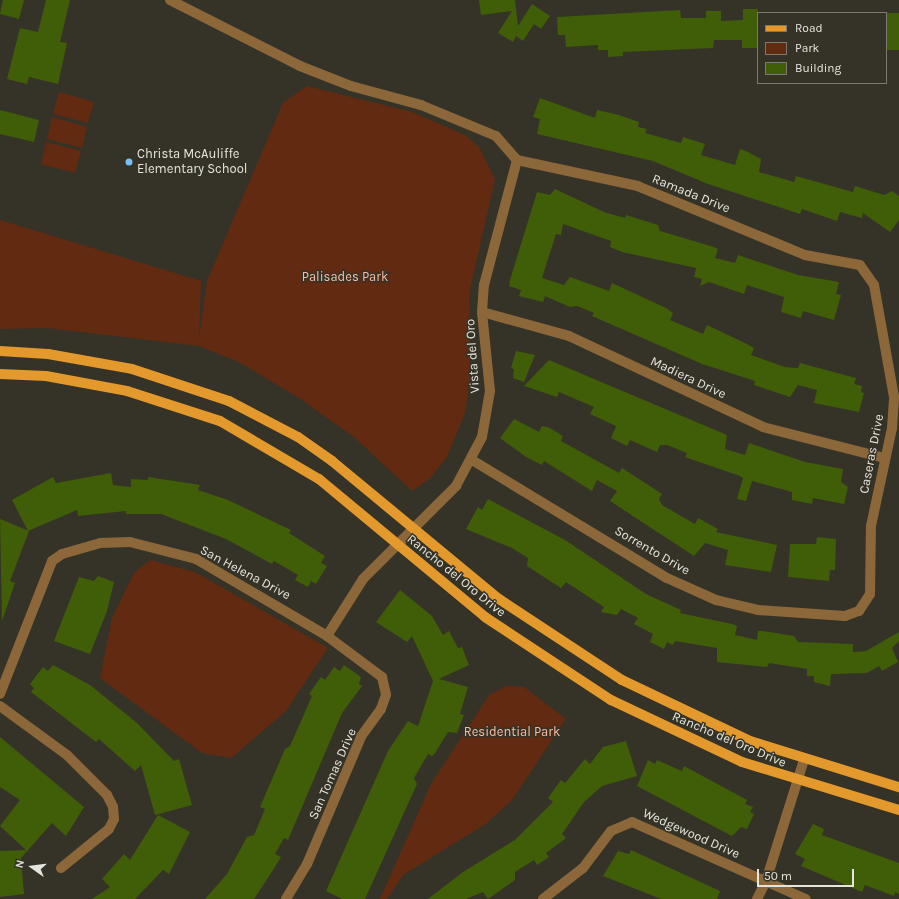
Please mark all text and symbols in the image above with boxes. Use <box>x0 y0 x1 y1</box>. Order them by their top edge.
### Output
legend <box>757 12 887 84</box>
text: Road <box>795 21 823 35</box>
text: Park <box>795 41 819 55</box>
text: Building <box>795 61 841 75</box>
place label: Christa McAuliffe Elementary School <box>137 147 247 178</box>
marker: Christa McAuliffe Elementary School <box>124 157 134 167</box>
street label: Ramada Drive <box>650 171 732 217</box>
park label: Palisades Park <box>302 269 388 285</box>
street label: Vista del Oro <box>463 318 483 394</box>
street label: Madiera Drive <box>648 354 728 402</box>
street label: Caseras Drive <box>857 413 887 495</box>
street label: Sorrento Drive <box>612 523 692 579</box>
street label: Rancho del Oro Drive <box>404 531 508 621</box>
street label: San Helena Drive <box>197 543 293 603</box>
street label: Rancho del Oro Drive <box>670 709 788 771</box>
park label: Residential Park <box>464 724 560 740</box>
street label: San Tomas Drive <box>306 726 360 822</box>
street label: Wedgewood Drive <box>640 806 742 862</box>
north arrow <box>12 847 52 887</box>
text: N <box>13 859 27 869</box>
scale bar <box>759 861 856 887</box>
text: 50 m <box>764 869 792 883</box>

